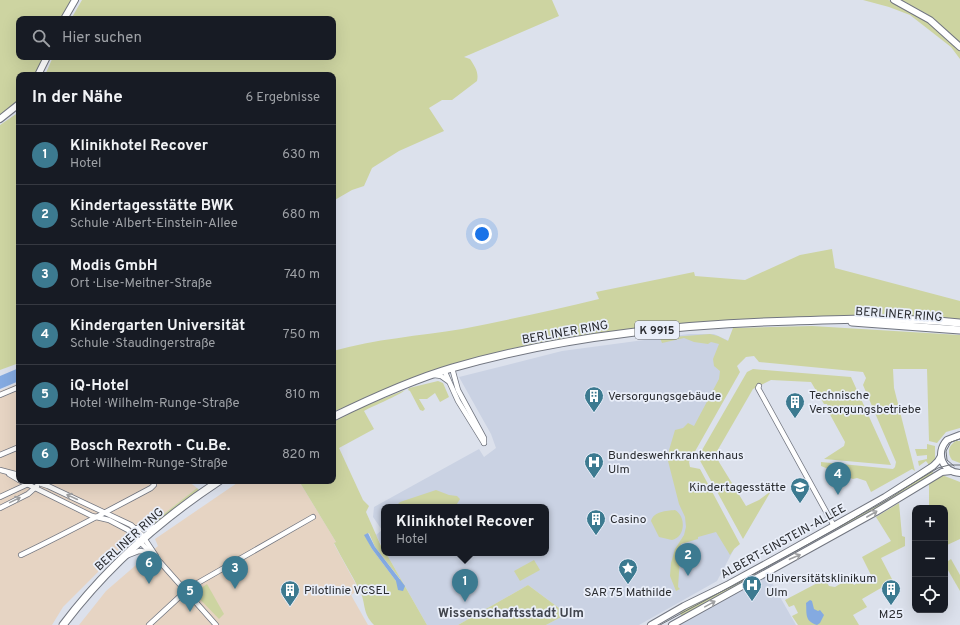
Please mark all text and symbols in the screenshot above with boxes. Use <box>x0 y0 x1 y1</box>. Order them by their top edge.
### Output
search box <box>16 16 336 60</box>
icon: search <box>30 27 52 49</box>
text: Hier suchen <box>62 29 142 48</box>
text: In der Nähe <box>32 87 123 109</box>
text: 6 Ergebnisse <box>246 90 320 106</box>
text: Klinikhotel Recover <box>70 137 208 156</box>
text: 1 <box>42 147 48 163</box>
text: 630 m <box>282 147 320 163</box>
text: Hotel <box>70 156 101 172</box>
text: Kindertagesstätte BWK <box>70 197 234 216</box>
text: 2 <box>41 207 49 223</box>
text: 680 m <box>282 207 320 223</box>
text: Schule · Albert-Einstein-Allee <box>70 216 238 232</box>
your location <box>472 224 492 244</box>
text: Modis GmbH <box>70 257 158 276</box>
text: 3 <box>41 267 49 283</box>
text: 740 m <box>284 267 320 283</box>
text: Ort · Lise-Meitner-Straße <box>70 276 212 292</box>
street label: BERLINER RING <box>855 304 943 326</box>
text: Kindergarten Universität <box>70 317 245 336</box>
street label: BERLINER RING <box>521 318 610 348</box>
road number: K 9915 <box>635 321 679 339</box>
text: 4 <box>41 327 49 343</box>
text: 750 m <box>283 327 320 343</box>
text: Schule · Staudingerstraße <box>70 336 215 352</box>
text: iQ-Hotel <box>70 377 129 396</box>
building icon: Versorgungsgebäude <box>583 385 605 413</box>
text: 5 <box>41 387 49 403</box>
text: 810 m <box>285 387 320 403</box>
place label: Technische Versorgungsbetriebe <box>809 388 921 418</box>
place label: Versorgungsgebäude <box>608 389 721 405</box>
building icon: Technische Versorgungsbetriebe <box>784 391 806 419</box>
text: Hotel · Wilhelm-Runge-Straße <box>70 396 240 412</box>
text: Bosch Rexroth - Cu.Be. <box>70 437 230 456</box>
text: 6 <box>41 447 49 463</box>
text: 820 m <box>282 447 320 463</box>
place label: Bundeswehrkrankenhaus Ulm <box>608 448 744 478</box>
hospital icon: Bundeswehrkrankenhaus Ulm <box>583 451 605 479</box>
text: Ort · Wilhelm-Runge-Straße <box>70 456 228 472</box>
pin: 4 <box>825 462 851 495</box>
school or university icon: Kindertagesstätte <box>789 476 811 504</box>
place label: Kindertagesstätte <box>689 480 786 496</box>
one-way arrow <box>67 493 79 500</box>
one-way arrow <box>8 496 20 503</box>
street label: ALBERT-EINSTEIN-ALLEE <box>718 501 849 583</box>
popup <box>381 504 549 556</box>
street label: BERLINER RING <box>92 505 167 575</box>
map controls <box>912 505 948 613</box>
button: + <box>912 505 948 541</box>
building icon: Casino <box>585 508 607 536</box>
one-way arrow <box>866 510 878 518</box>
place label: Casino <box>610 512 647 528</box>
text: Klinikhotel Recover <box>396 513 534 532</box>
text: Hotel <box>396 532 427 548</box>
button: − <box>912 541 948 577</box>
pin: 2 <box>675 543 701 576</box>
pin: 6 <box>136 551 162 584</box>
one-way arrow <box>788 553 800 561</box>
pin: 3 <box>222 556 248 589</box>
place icon: SAR 75 Mathilde <box>617 557 639 585</box>
pin: 1 <box>452 569 478 602</box>
place label: Universitätsklinikum Ulm <box>766 571 876 601</box>
hospital icon: Universitätsklinikum Ulm <box>741 574 763 602</box>
button: locate <box>912 577 948 613</box>
building icon: M25 <box>880 578 902 606</box>
pin: 5 <box>177 579 203 612</box>
building icon: Pilotlinie VCSEL <box>279 579 301 607</box>
place label: Pilotlinie VCSEL <box>304 583 390 599</box>
place label: SAR 75 Mathilde <box>584 585 672 601</box>
one-way arrow <box>704 599 716 607</box>
district label: Wissenschaftsstadt Ulm <box>438 606 584 622</box>
place label: M25 <box>879 607 903 623</box>

